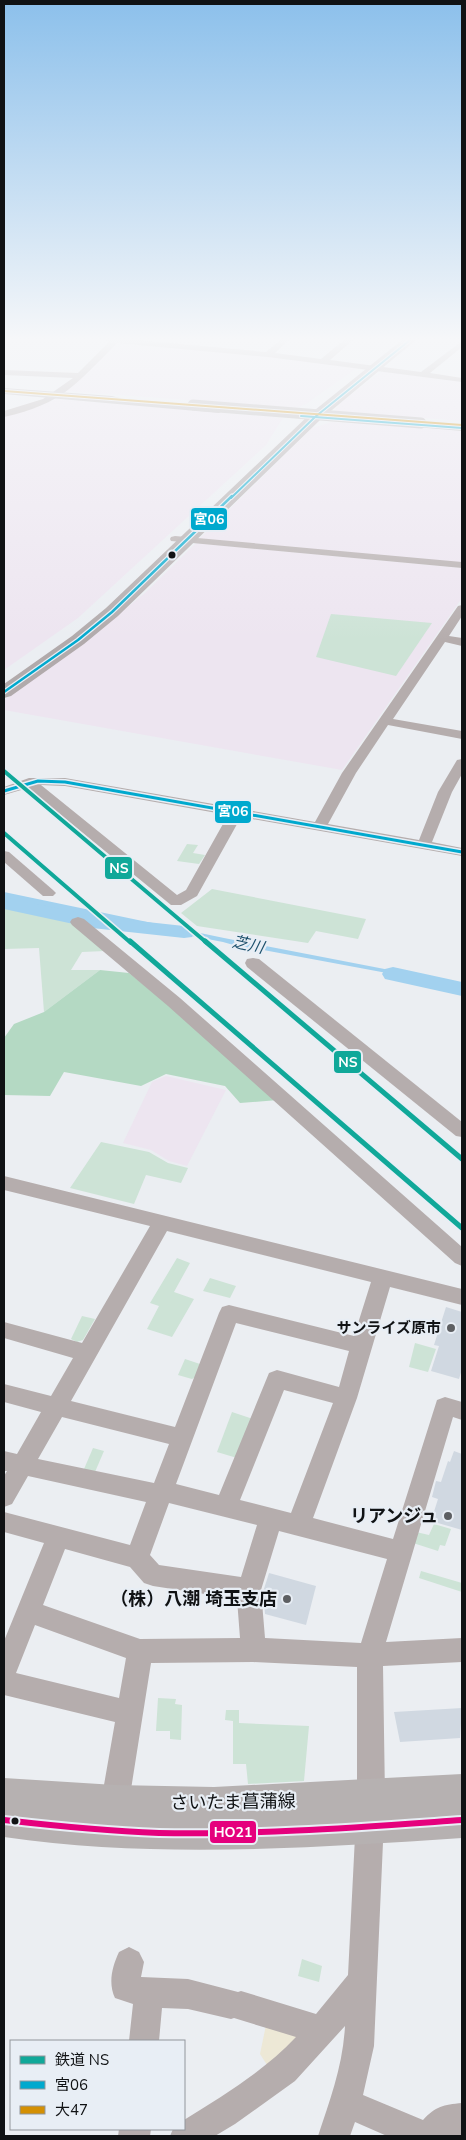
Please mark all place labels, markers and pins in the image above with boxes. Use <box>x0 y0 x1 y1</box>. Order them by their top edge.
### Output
unlabelled marker <box>167 550 177 560</box>
place label: サンライズ原市 <box>336 1318 441 1338</box>
marker: サンライズ原市 <box>445 1322 457 1334</box>
place label: リアンジュ <box>350 1504 438 1528</box>
marker: リアンジュ <box>442 1510 454 1522</box>
place label: （株）八潮 埼玉支店 <box>110 1587 277 1611</box>
marker: （株）八潮 埼玉支店 <box>281 1593 293 1605</box>
unlabelled marker <box>10 1816 20 1826</box>

